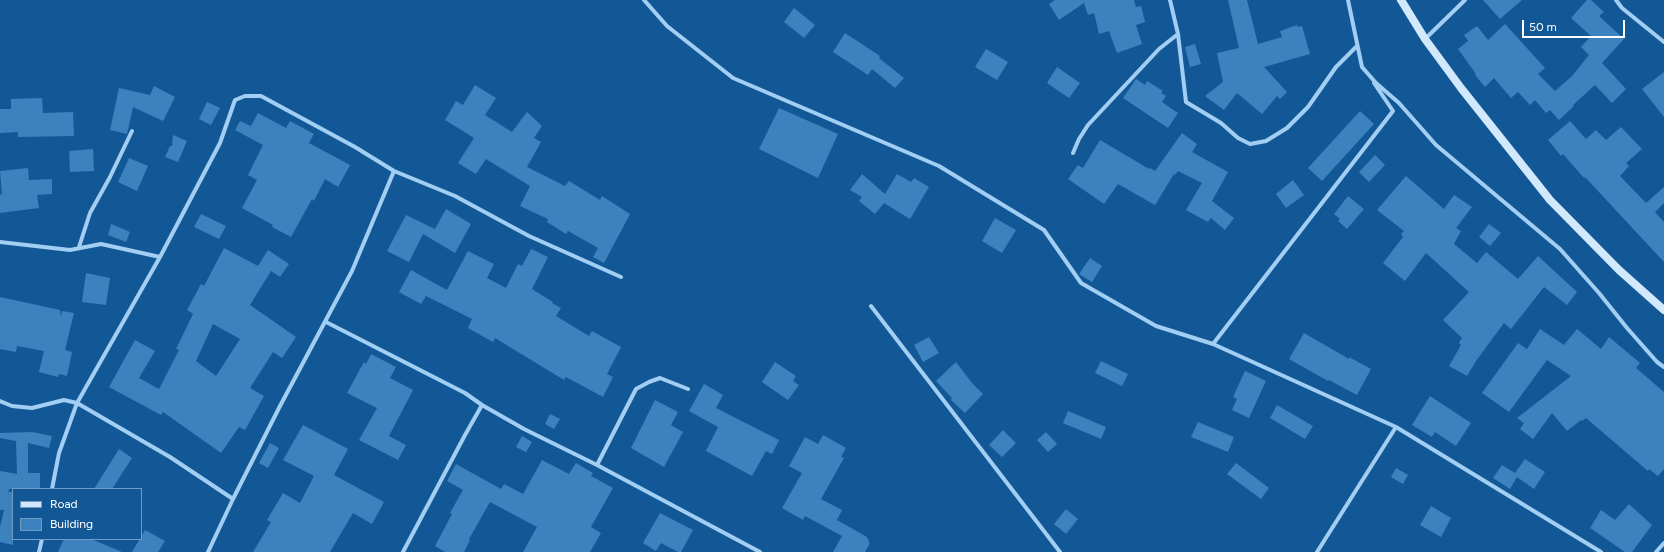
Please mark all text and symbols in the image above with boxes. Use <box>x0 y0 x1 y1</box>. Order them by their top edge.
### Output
scale bar <box>1524 12 1627 38</box>
text: 50 m <box>1529 20 1557 34</box>
legend <box>12 488 142 540</box>
text: Road <box>50 497 78 511</box>
text: Building <box>50 517 93 531</box>

